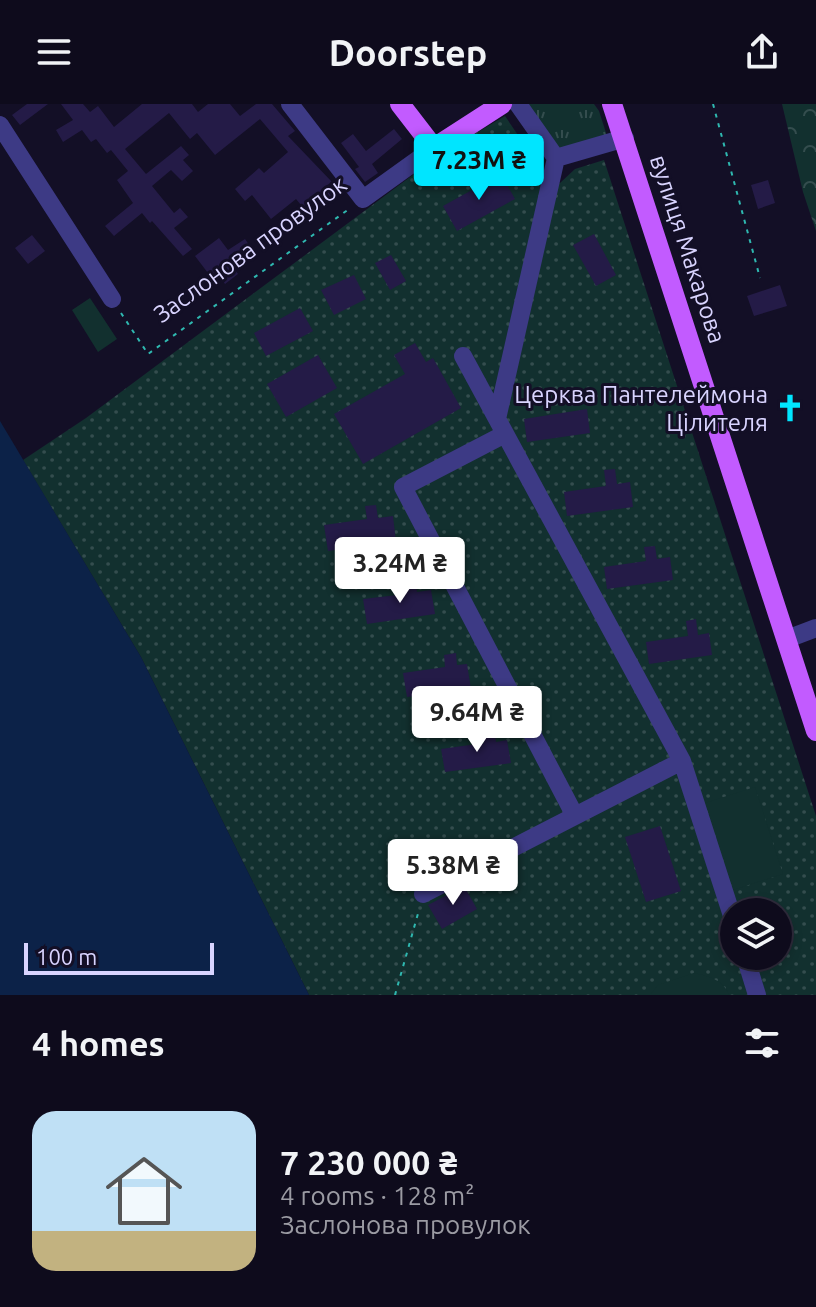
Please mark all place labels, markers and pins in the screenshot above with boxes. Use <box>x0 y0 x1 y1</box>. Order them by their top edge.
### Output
pin: 7.23M ₴ <box>405 134 553 202</box>
place label: Церква Пантелеймона Цілителя <box>514 381 768 436</box>
church icon: Церква Пантелеймона Цілителя <box>775 393 805 423</box>
pin: 3.24M ₴ <box>326 537 474 605</box>
pin: 9.64M ₴ <box>403 686 551 754</box>
pin: 5.38M ₴ <box>379 839 527 907</box>

